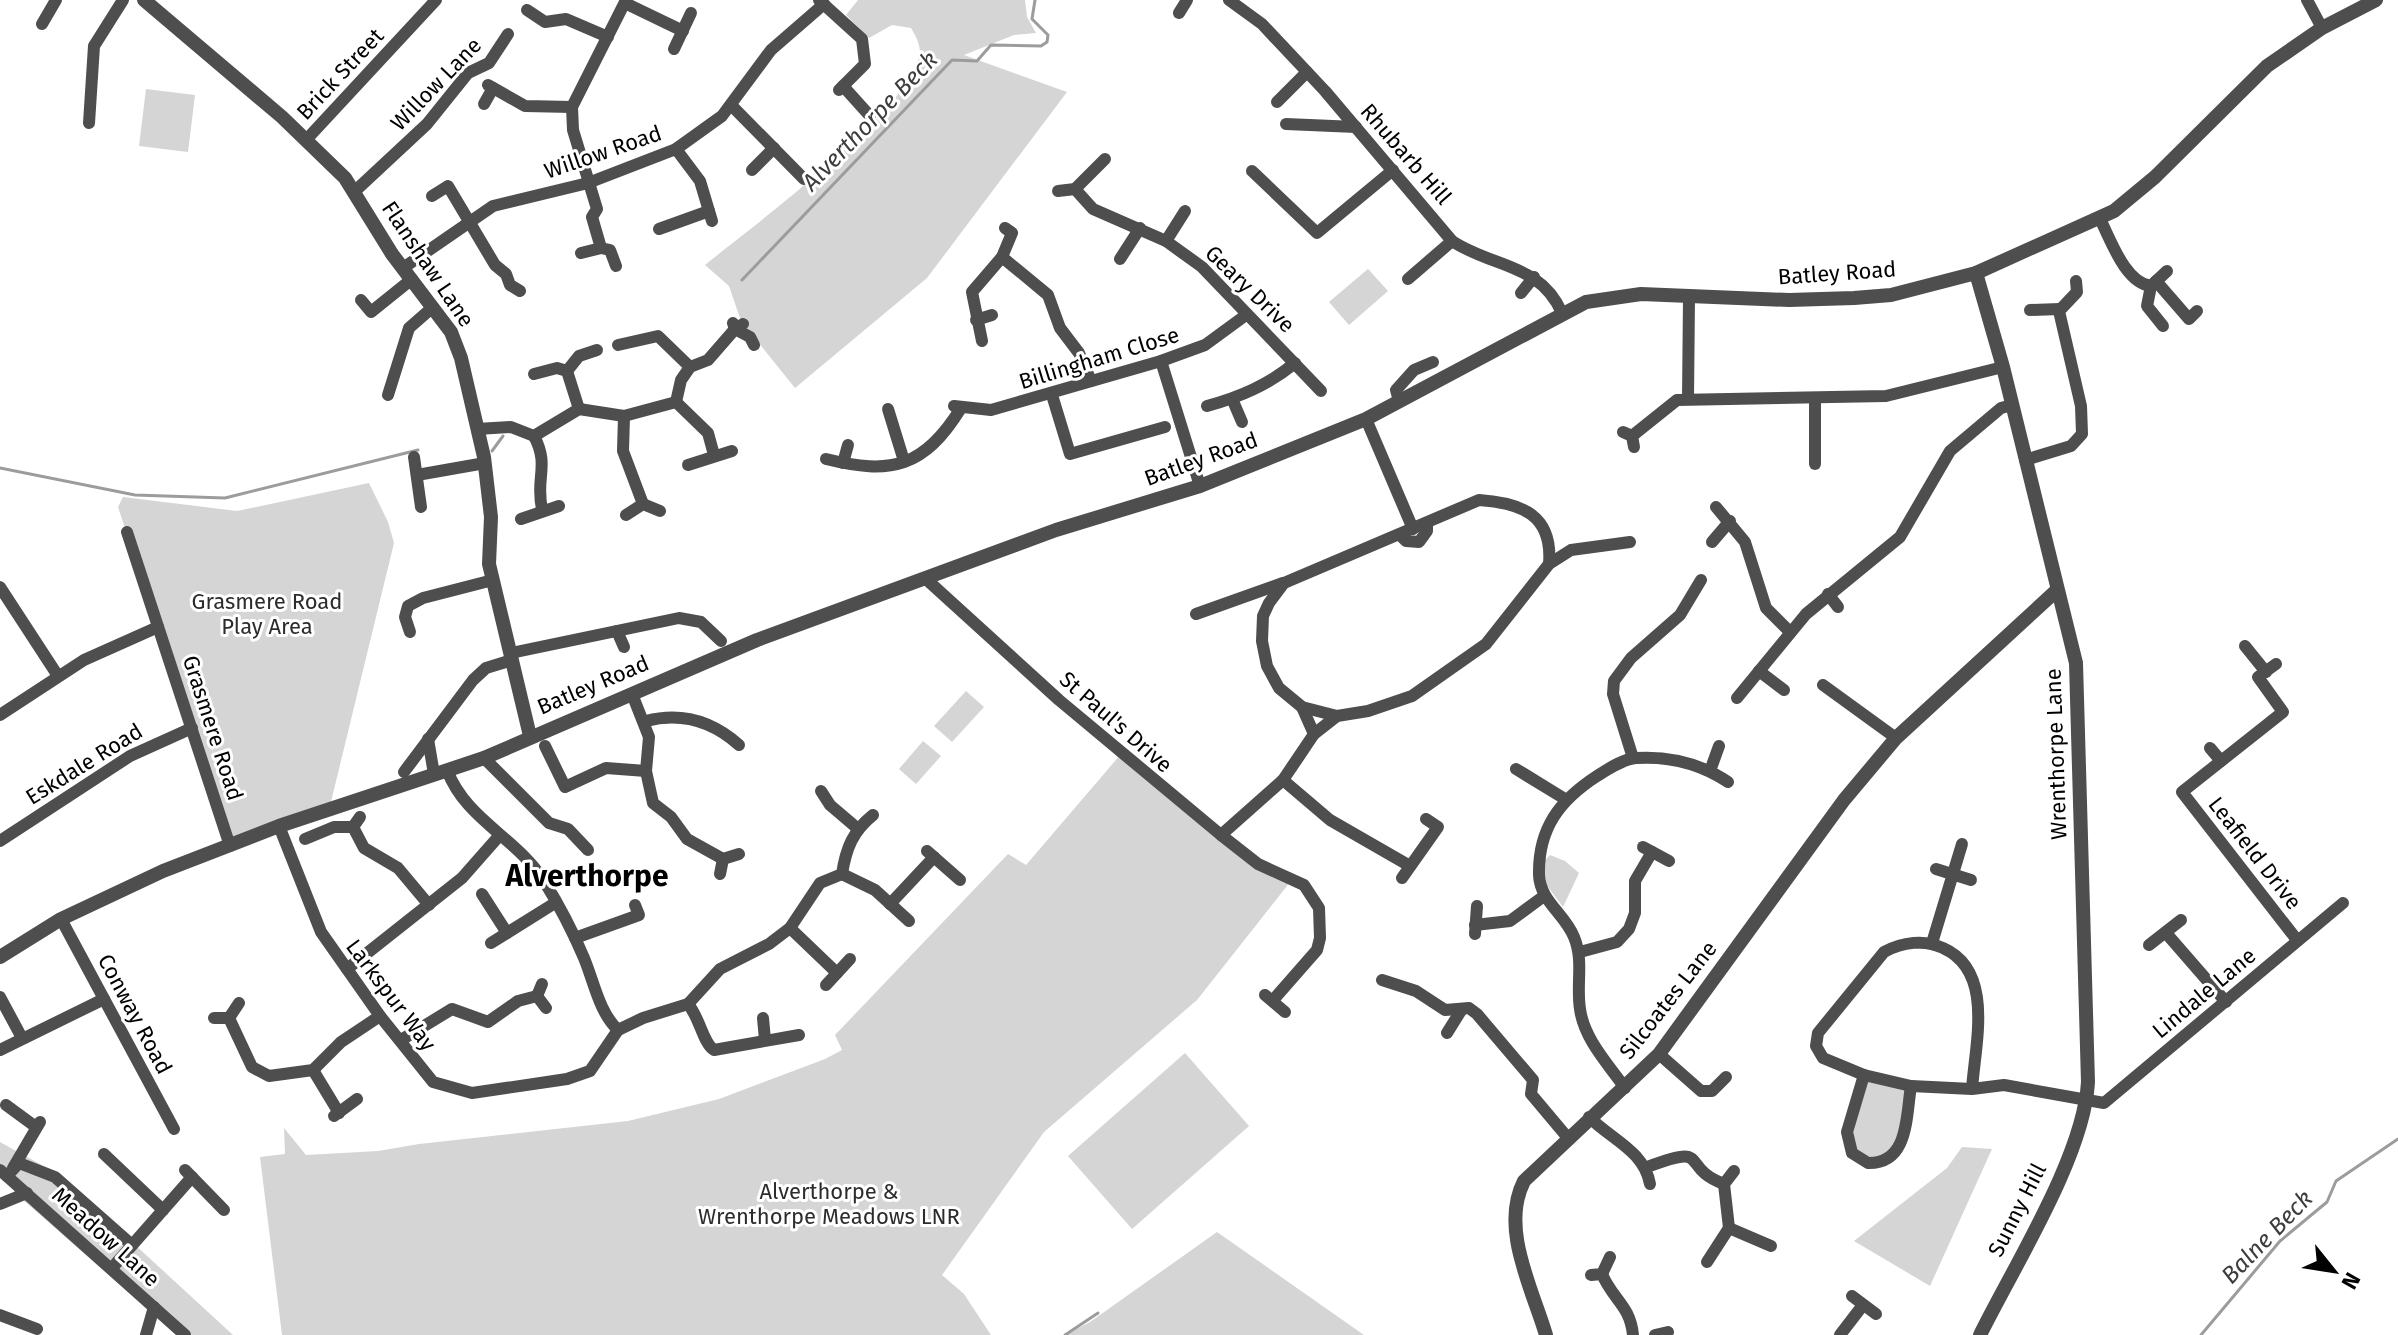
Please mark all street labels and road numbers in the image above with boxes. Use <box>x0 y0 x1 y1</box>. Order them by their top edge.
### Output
street label: Brick Street <box>291 23 389 125</box>
street label: Willow Lane <box>385 32 487 136</box>
street label: Rhubarb Hill <box>1355 98 1457 210</box>
street label: Willow Road <box>541 119 665 185</box>
street label: Flanshaw Lane <box>376 196 480 332</box>
street label: Geary Drive <box>1199 240 1301 338</box>
street label: Batley Road <box>1777 255 1897 291</box>
street label: Billingham Close <box>1016 321 1182 395</box>
street label: Batley Road <box>1141 426 1261 492</box>
street label: Batley Road <box>533 649 653 721</box>
street label: Grasmere Road <box>177 652 249 804</box>
street label: St Paul's Drive <box>1054 666 1178 778</box>
street label: Wrenthorpe Lane <box>2040 668 2072 840</box>
street label: Eskdale Road <box>21 717 147 811</box>
street label: Leafield Drive <box>2203 791 2307 915</box>
street label: Larkspur Way <box>340 934 442 1056</box>
street label: Silcoates Lane <box>1613 936 1723 1064</box>
street label: Lindale Lane <box>2147 942 2261 1044</box>
street label: Conway Road <box>92 949 178 1079</box>
street label: Sunny Hill <box>1982 1159 2052 1261</box>
street label: Meadow Lane <box>46 1181 166 1293</box>

